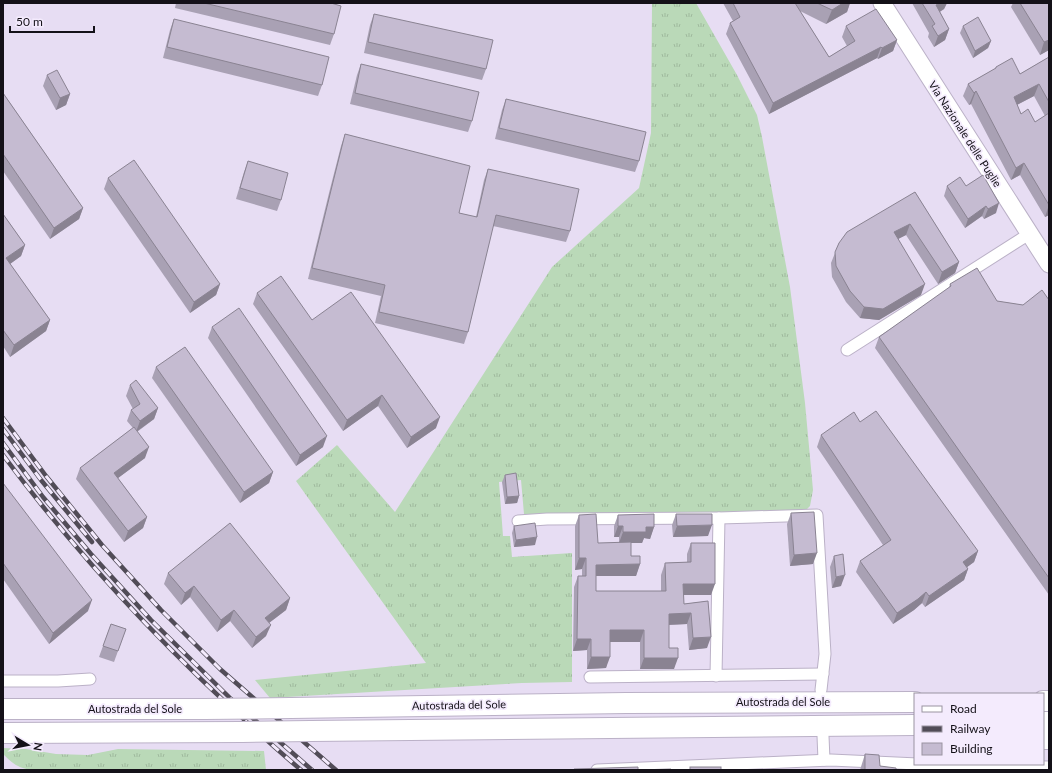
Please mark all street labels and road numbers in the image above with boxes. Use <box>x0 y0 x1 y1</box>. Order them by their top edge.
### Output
street label: Via Nazionale delle Puglie <box>926 78 1005 189</box>
street label: Autostrada del Sole <box>736 695 830 708</box>
street label: Autostrada del Sole <box>412 697 506 712</box>
street label: Autostrada del Sole <box>88 702 182 715</box>

